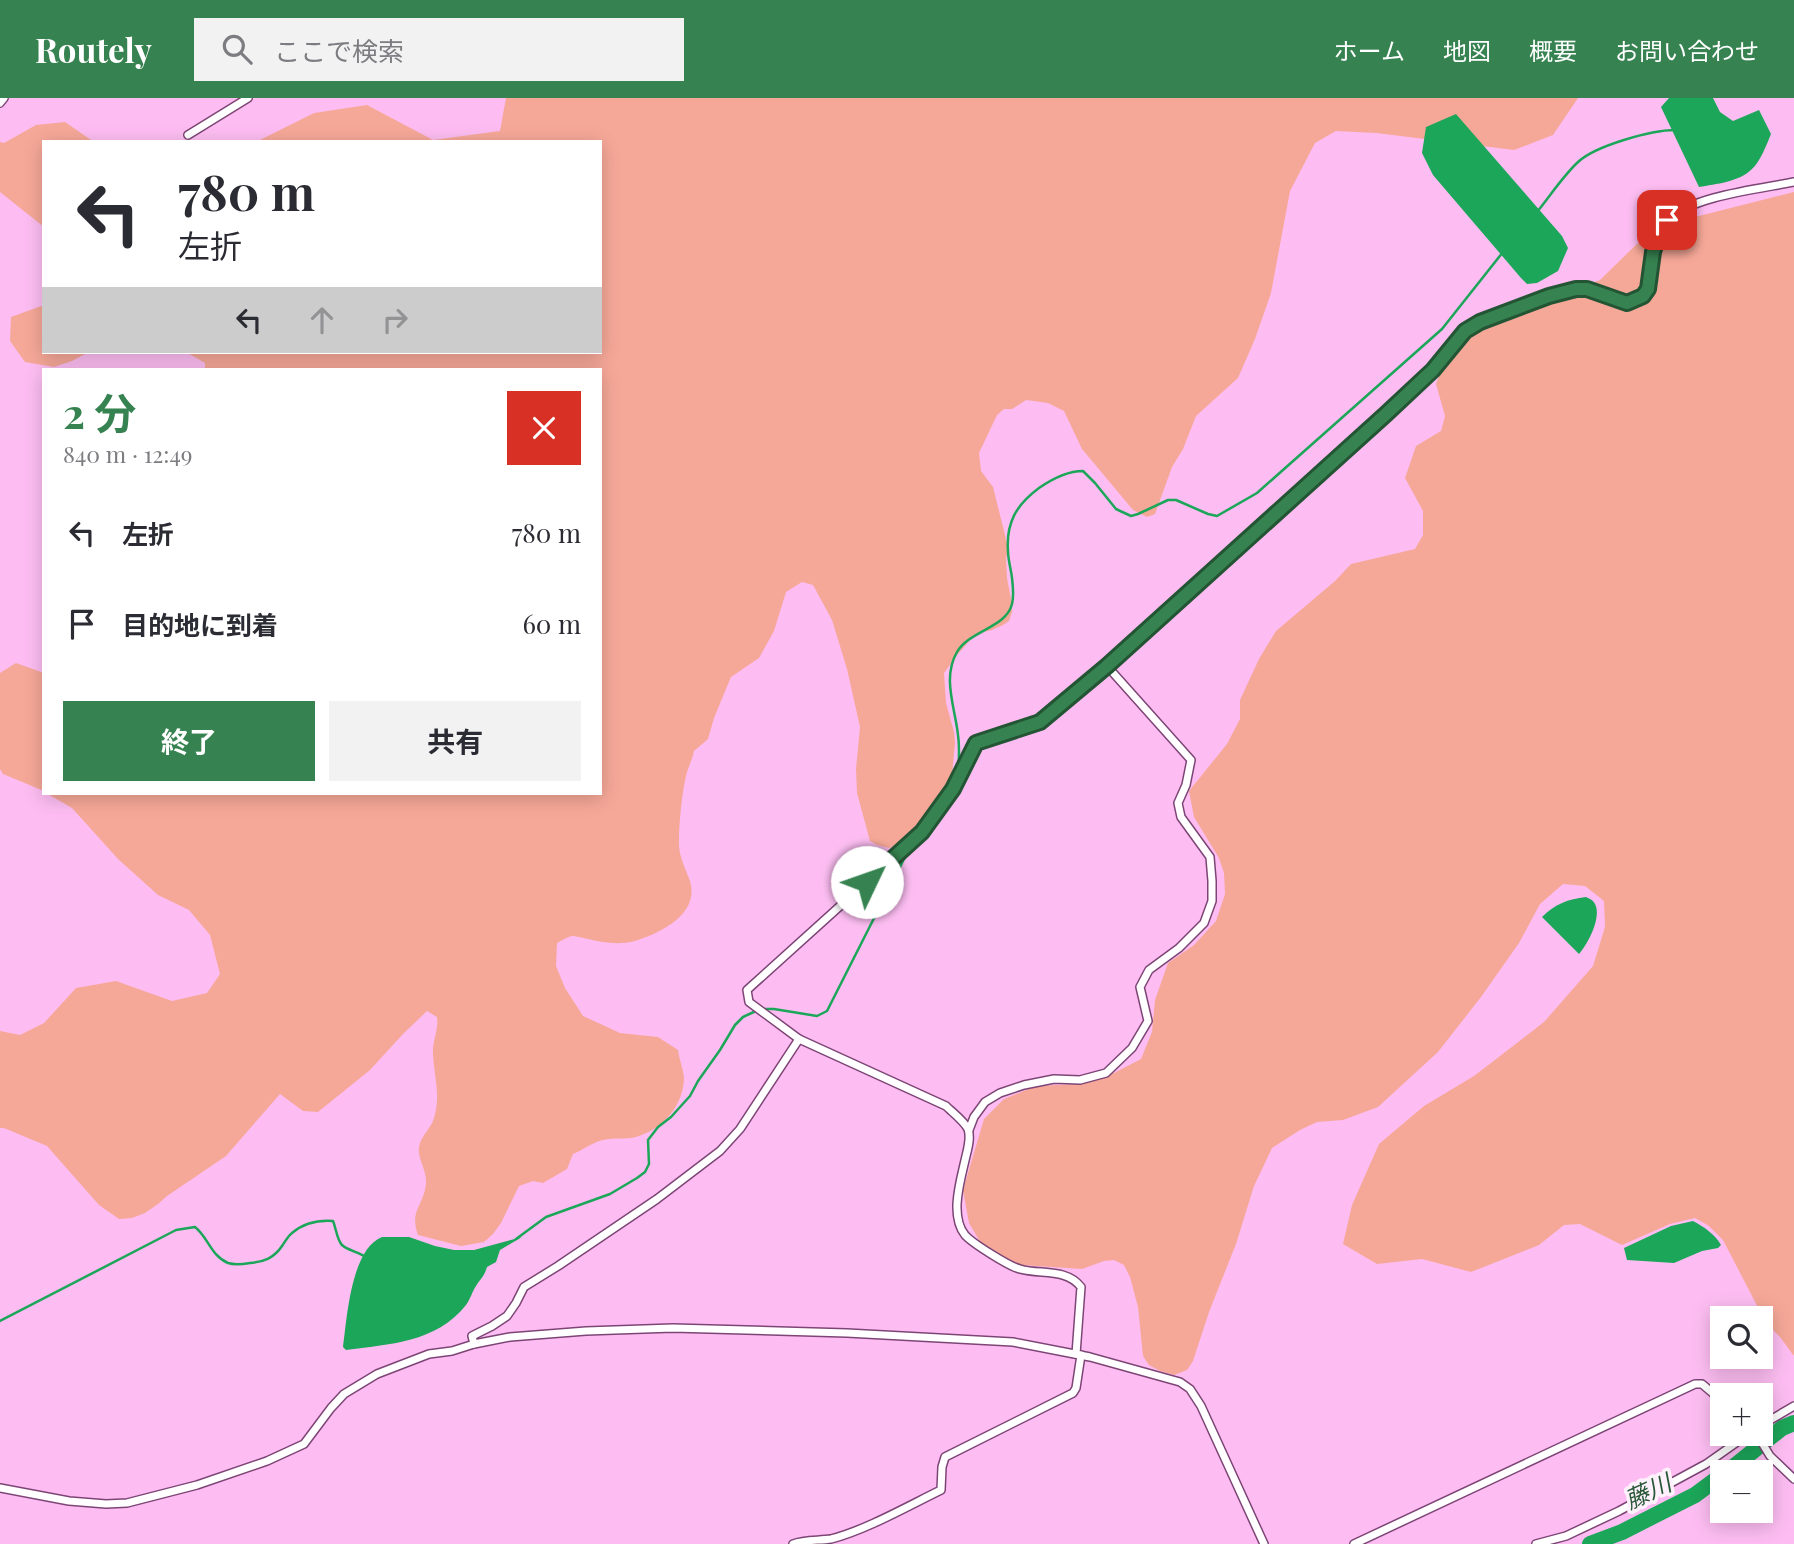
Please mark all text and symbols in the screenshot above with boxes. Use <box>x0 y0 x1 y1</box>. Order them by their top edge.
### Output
search box <box>194 18 684 81</box>
text: Routely <box>35 27 152 71</box>
icon: search <box>218 30 256 68</box>
text: ここで検索 <box>274 33 404 68</box>
text: ホーム <box>1334 34 1405 66</box>
text: 地図 <box>1443 34 1491 66</box>
text: 概要 <box>1529 34 1577 66</box>
text: お問い合わせ <box>1615 34 1759 66</box>
text: 780 m <box>178 158 315 223</box>
icon: left <box>63 168 154 259</box>
pin <box>1637 190 1697 250</box>
icon: arrive <box>1648 201 1686 239</box>
text: 左折 <box>178 223 242 266</box>
icon: left <box>230 301 268 339</box>
icon: ahead <box>303 301 341 339</box>
icon: right <box>376 301 414 339</box>
text: 2 分 <box>63 384 136 440</box>
button: close <box>507 391 581 465</box>
text: 840 m · 12:49 <box>63 438 193 469</box>
icon: left <box>63 514 101 552</box>
text: 780 m <box>512 515 581 550</box>
text: 左折 <box>122 516 174 551</box>
icon: arrive <box>63 605 101 643</box>
text: 60 m <box>522 606 581 641</box>
text: 目的地に到着 <box>122 607 278 642</box>
button: 終了 <box>63 701 315 781</box>
button: 共有 <box>329 701 581 781</box>
position arrow <box>830 845 904 919</box>
map controls <box>1710 1306 1773 1523</box>
button: search <box>1710 1306 1773 1369</box>
button: + <box>1710 1383 1773 1446</box>
button: − <box>1710 1460 1773 1523</box>
water label: 藤川 <box>1619 1464 1678 1515</box>

